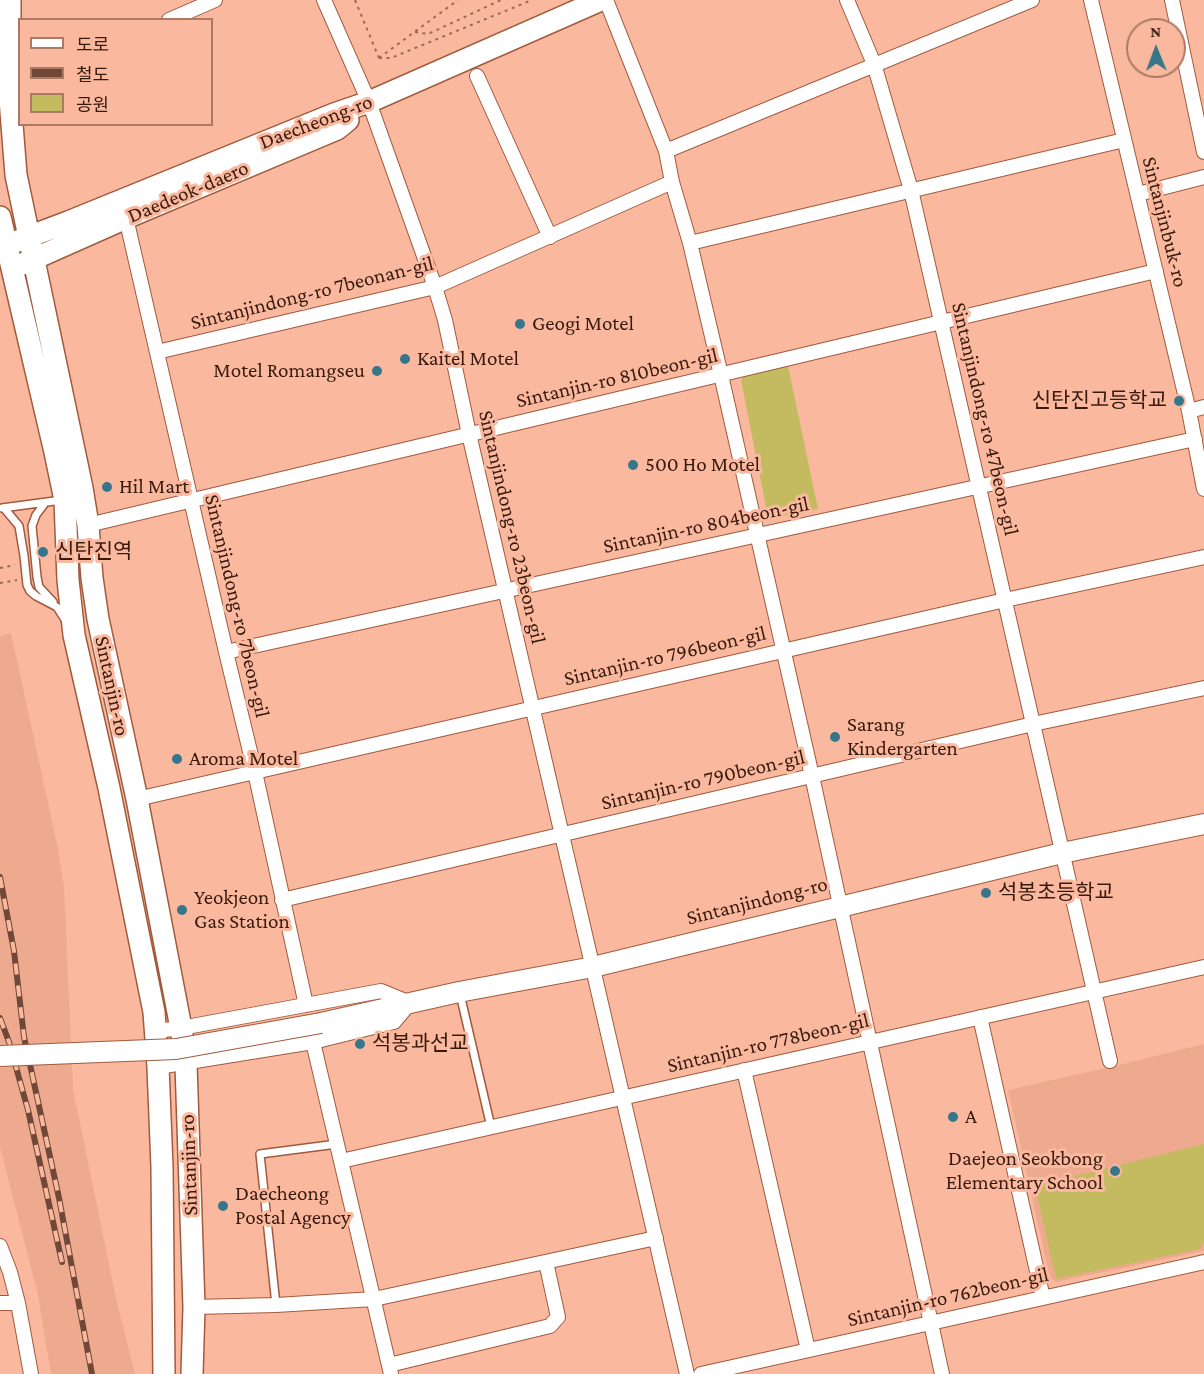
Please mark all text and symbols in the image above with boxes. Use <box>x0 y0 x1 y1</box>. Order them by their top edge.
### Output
legend <box>18 18 213 126</box>
north arrow <box>1126 18 1186 78</box>
text: N <box>1150 23 1161 40</box>
text: 도로 <box>76 35 109 55</box>
text: 철도 <box>76 65 109 85</box>
street label: Daecheong-ro <box>256 89 376 155</box>
text: 공원 <box>76 95 109 115</box>
street label: Sintanjinbuk-ro <box>1137 154 1193 290</box>
street label: Daedeok-daero <box>124 155 252 229</box>
street label: Sintanjindong-ro 7beonan-gil <box>188 251 436 335</box>
street label: Sintanjindong-ro 47beon-gil <box>946 300 1024 538</box>
place label: Geogi Motel <box>532 311 634 337</box>
marker: Geogi Motel <box>513 317 527 331</box>
street label: Sintanjin-ro 810beon-gil <box>514 343 720 413</box>
place label: Kaitel Motel <box>417 346 519 372</box>
marker: Kaitel Motel <box>398 352 412 366</box>
place label: Motel Romangseu <box>213 358 365 384</box>
marker: Motel Romangseu <box>370 364 384 378</box>
place label: 신탄진고등학교 <box>1032 388 1167 414</box>
marker: 신탄진고등학교 <box>1172 394 1186 408</box>
street label: Sintanjindong-ro 23beon-gil <box>473 408 551 646</box>
place label: 500 Ho Motel <box>645 452 760 478</box>
marker: 500 Ho Motel <box>626 458 640 472</box>
place label: Hil Mart <box>119 474 189 500</box>
marker: Hil Mart <box>100 480 114 494</box>
street label: Sintanjin-ro 804beon-gil <box>601 491 811 559</box>
street label: Sintanjindong-ro 7beon-gil <box>199 492 275 720</box>
place label: 신탄진역 <box>55 539 132 565</box>
marker: 신탄진역 <box>36 545 50 559</box>
street label: Sintanjin-ro 796beon-gil <box>561 620 769 692</box>
street label: Sintanjin-ro <box>89 634 135 738</box>
place label: Sarang Kindergarten <box>847 712 958 762</box>
marker: Sarang Kindergarten <box>828 730 842 744</box>
street label: Sintanjin-ro 790beon-gil <box>599 744 807 816</box>
place label: Aroma Motel <box>189 746 298 772</box>
marker: Aroma Motel <box>170 752 184 766</box>
street label: Sintanjindong-ro <box>684 871 830 931</box>
place label: 석봉초등학교 <box>998 880 1114 906</box>
place label: Yeokjeon Gas Station <box>194 885 290 935</box>
marker: 석봉초등학교 <box>979 886 993 900</box>
marker: Yeokjeon Gas Station <box>175 903 189 917</box>
street label: Sintanjin-ro 778beon-gil <box>665 1008 871 1078</box>
place label: 석봉과선교 <box>372 1031 469 1057</box>
marker: 석봉과선교 <box>353 1037 367 1051</box>
place label: A <box>965 1104 977 1130</box>
marker: A <box>946 1110 960 1124</box>
street label: Sintanjin-ro <box>175 1114 203 1216</box>
place label: Daejeon Seokbong Elementary School <box>946 1146 1103 1196</box>
marker: Daejeon Seokbong Elementary School <box>1108 1164 1122 1178</box>
place label: Daecheong Postal Agency <box>235 1181 351 1231</box>
marker: Daecheong Postal Agency <box>216 1199 230 1213</box>
street label: Sintanjin-ro 762beon-gil <box>845 1262 1051 1332</box>

